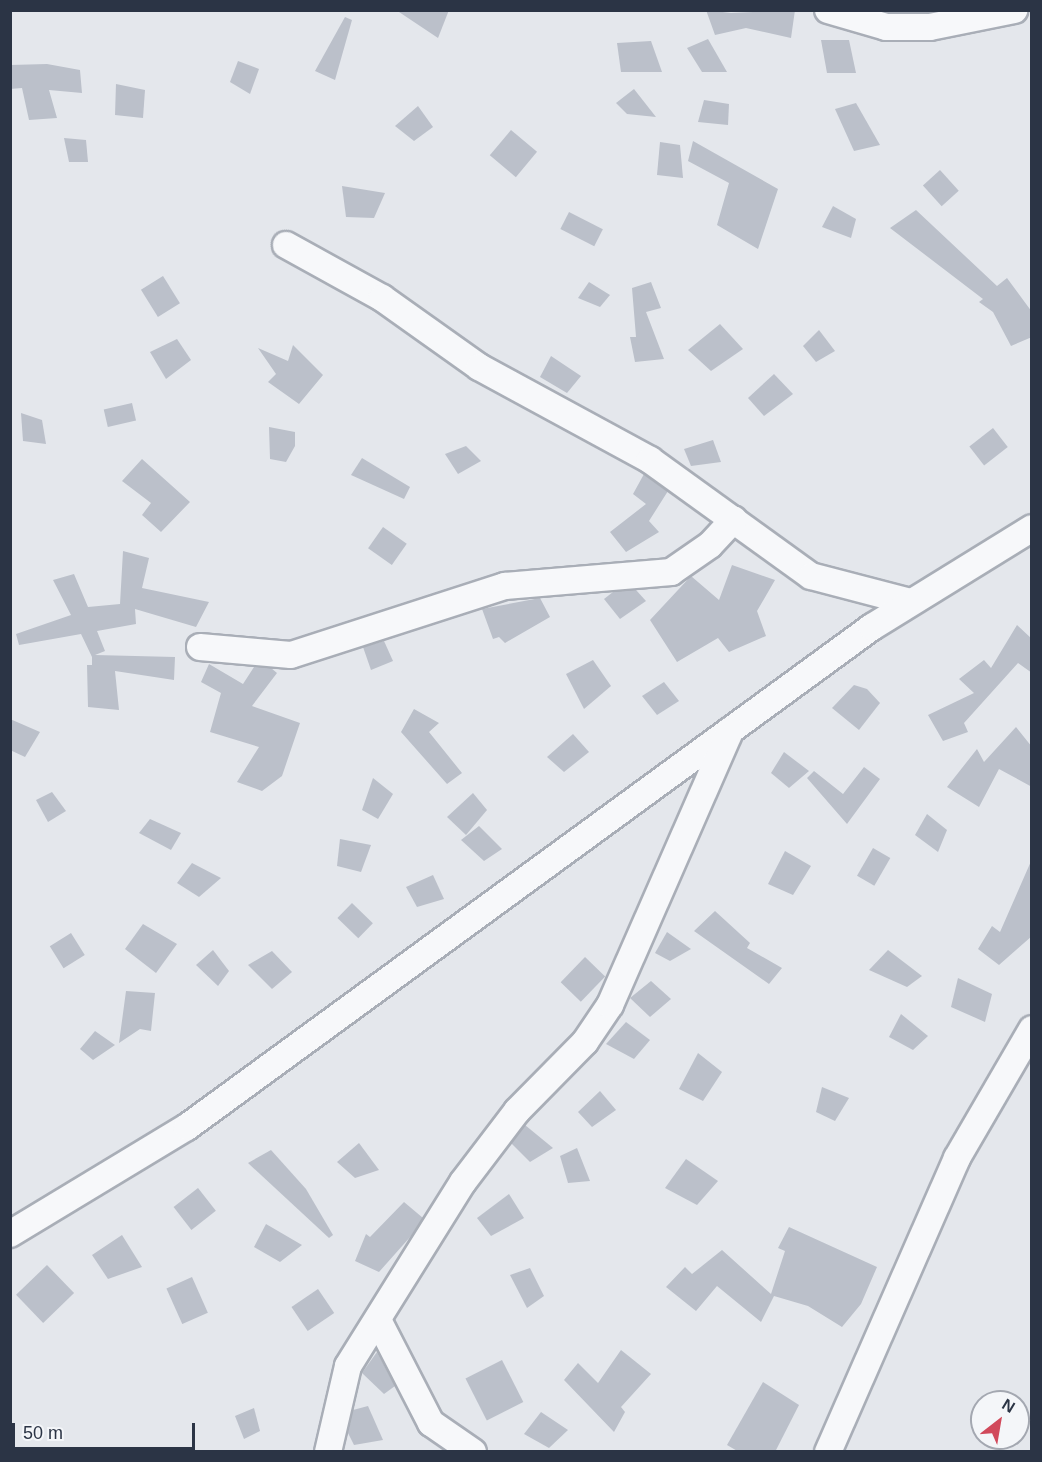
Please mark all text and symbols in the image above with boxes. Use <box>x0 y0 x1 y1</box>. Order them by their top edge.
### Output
north arrow <box>970 1390 1030 1450</box>
text: N <box>999 1396 1018 1416</box>
scale bar <box>15 1411 198 1449</box>
text: 50 m <box>23 1423 63 1443</box>

